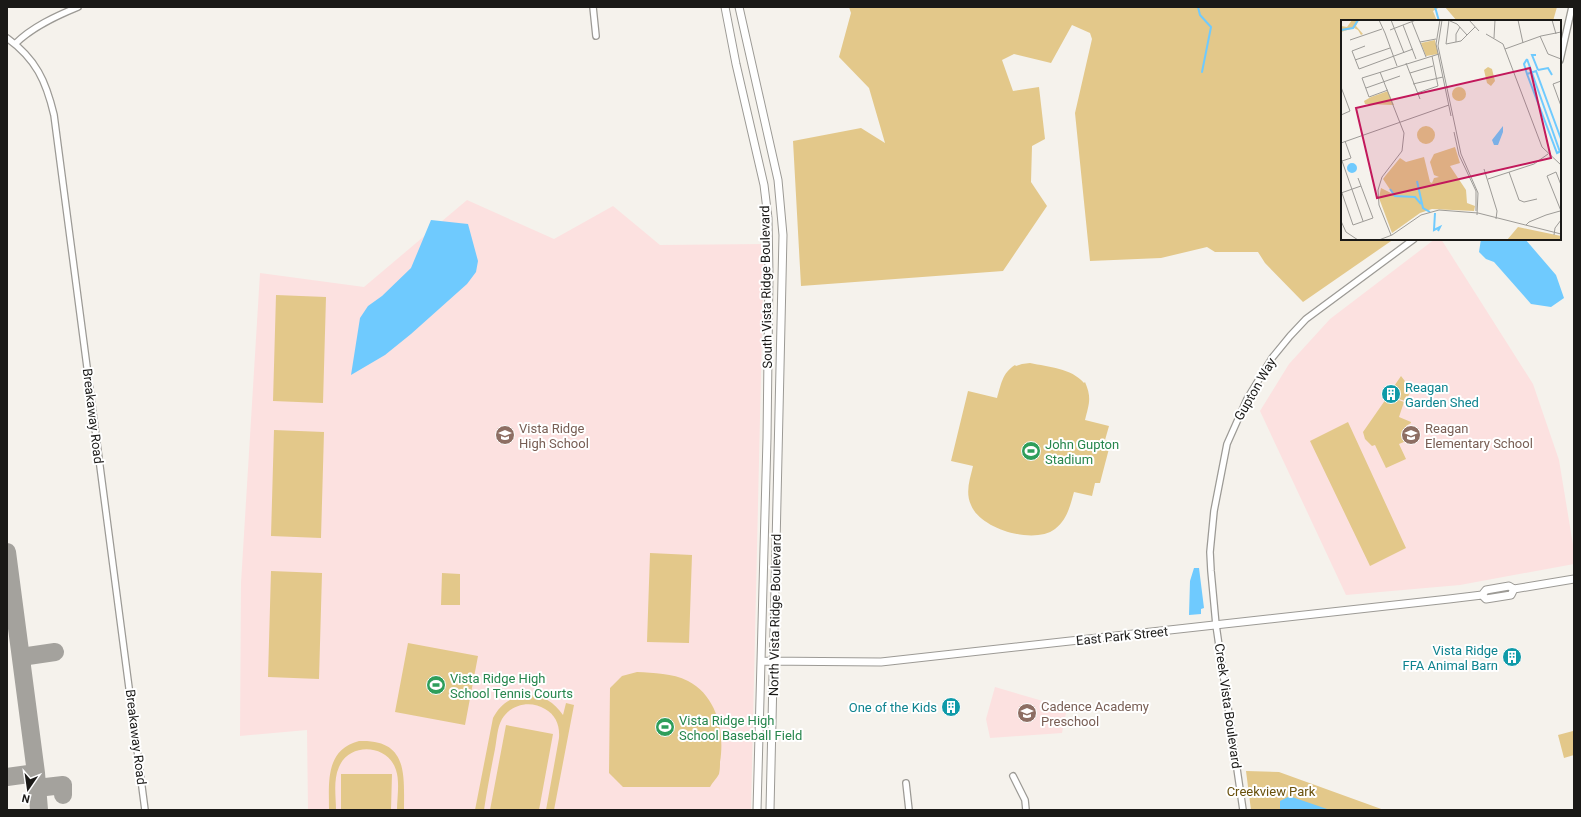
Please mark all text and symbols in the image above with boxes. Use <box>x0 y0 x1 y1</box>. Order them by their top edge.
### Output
inset map <box>1341 20 1561 240</box>
street label: South Vista Ridge Boulevard <box>757 205 775 369</box>
street label: Gupton Way <box>1231 355 1279 423</box>
street label: Breakaway Road <box>80 367 106 465</box>
place label: Reagan Garden Shed <box>1405 380 1479 410</box>
building icon: Reagan Garden Shed <box>1380 383 1402 405</box>
place label: Vista Ridge High School <box>519 421 589 451</box>
place label: Reagan Elementary School <box>1425 421 1533 451</box>
school or university icon: Vista Ridge High School <box>494 424 516 446</box>
school or university icon: Reagan Elementary School <box>1400 424 1422 446</box>
place label: John Gupton Stadium <box>1045 437 1119 467</box>
sports icon: John Gupton Stadium <box>1020 440 1042 462</box>
street label: North Vista Ridge Boulevard <box>766 534 784 696</box>
street label: East Park Street <box>1075 624 1169 648</box>
street label: Creek Vista Boulevard <box>1212 642 1244 770</box>
place label: Vista Ridge FFA Animal Barn <box>1403 643 1498 673</box>
building icon: Vista Ridge FFA Animal Barn <box>1501 646 1523 668</box>
place label: Vista Ridge High School Tennis Courts <box>450 671 573 701</box>
sports icon: Vista Ridge High School Tennis Courts <box>425 674 447 696</box>
street label: Breakaway Road <box>123 688 149 786</box>
building icon: One of the Kids <box>940 696 962 718</box>
place label: Cadence Academy Preschool <box>1041 699 1149 729</box>
place label: One of the Kids <box>849 700 937 715</box>
school or university icon: Cadence Academy Preschool <box>1016 702 1038 724</box>
place label: Vista Ridge High School Baseball Field <box>679 713 802 743</box>
sports icon: Vista Ridge High School Baseball Field <box>654 716 676 738</box>
north arrow <box>8 769 48 809</box>
park label: Creekview Park <box>1227 784 1316 799</box>
text: N <box>20 791 31 805</box>

